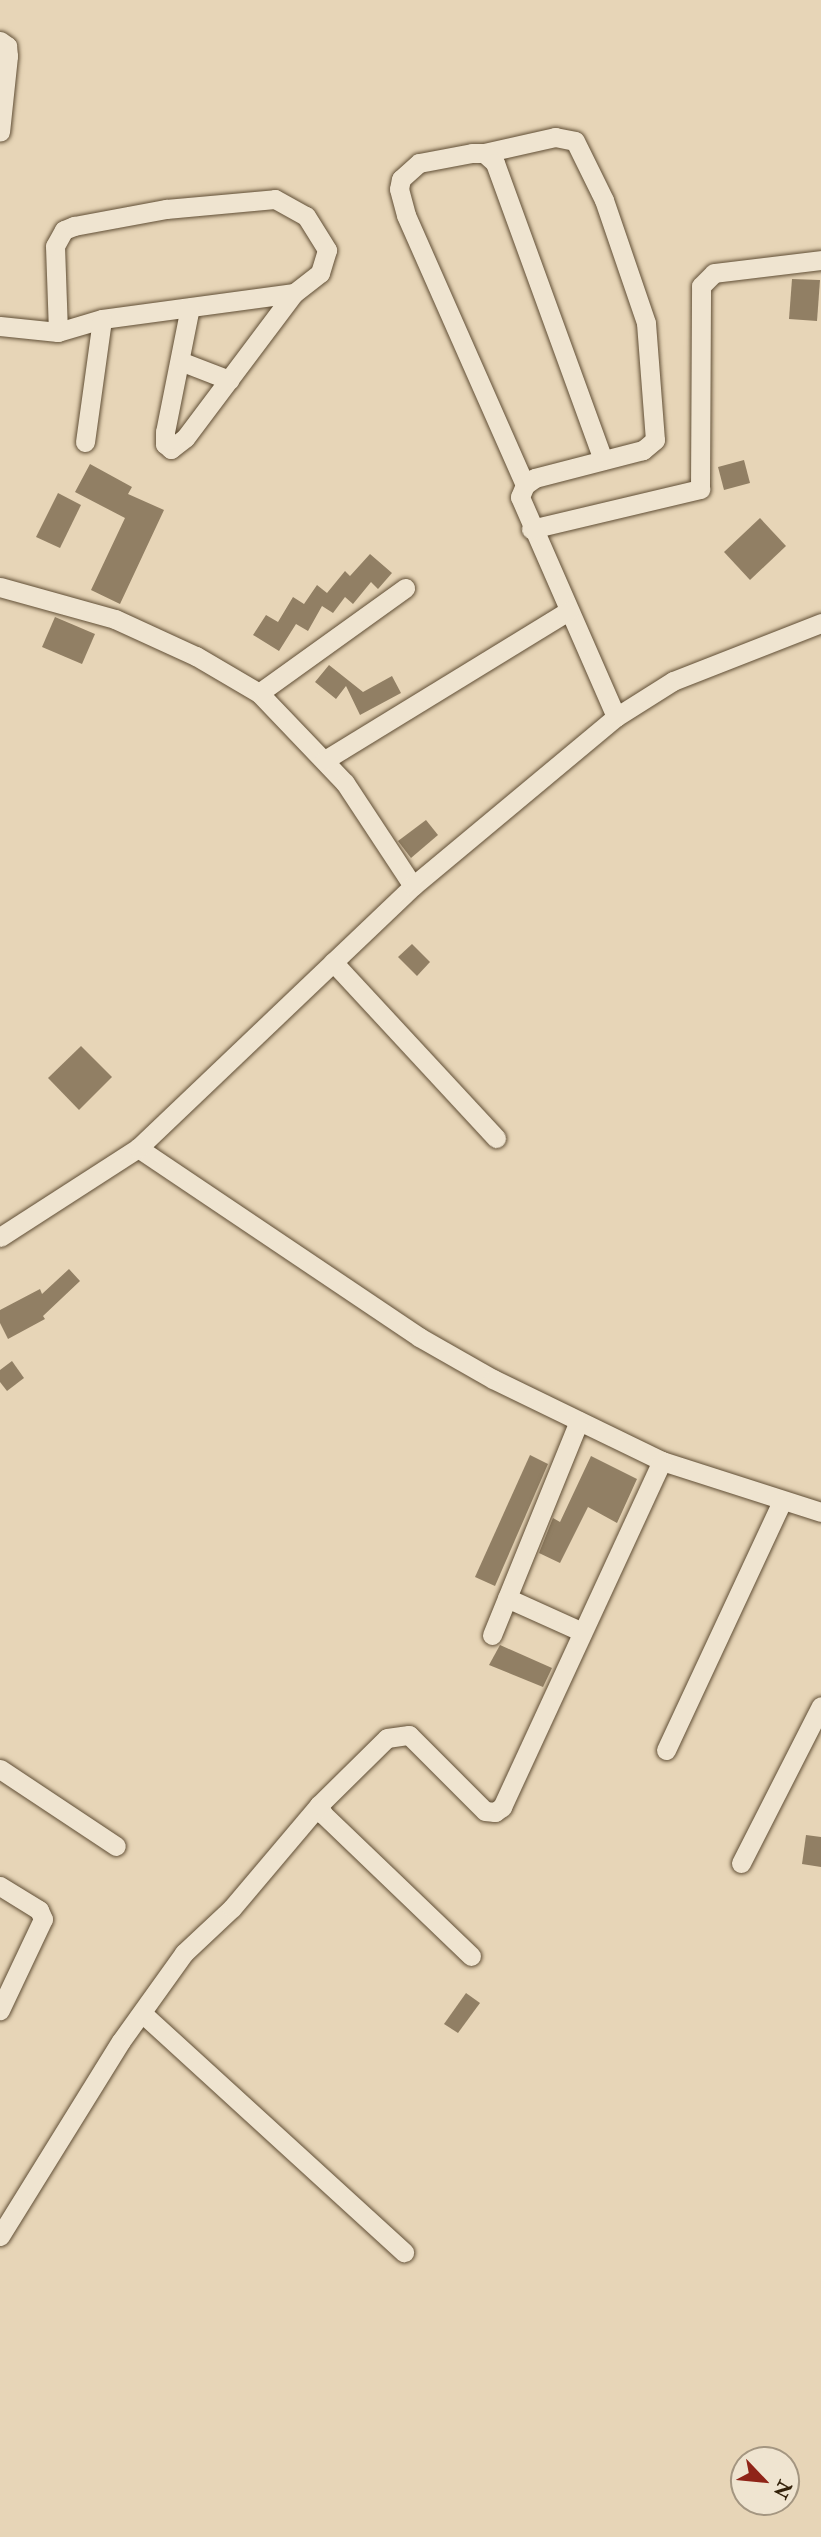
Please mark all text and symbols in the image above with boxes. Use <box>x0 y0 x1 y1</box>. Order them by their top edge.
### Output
north arrow <box>730 2446 800 2516</box>
text: N <box>768 2476 797 2502</box>

